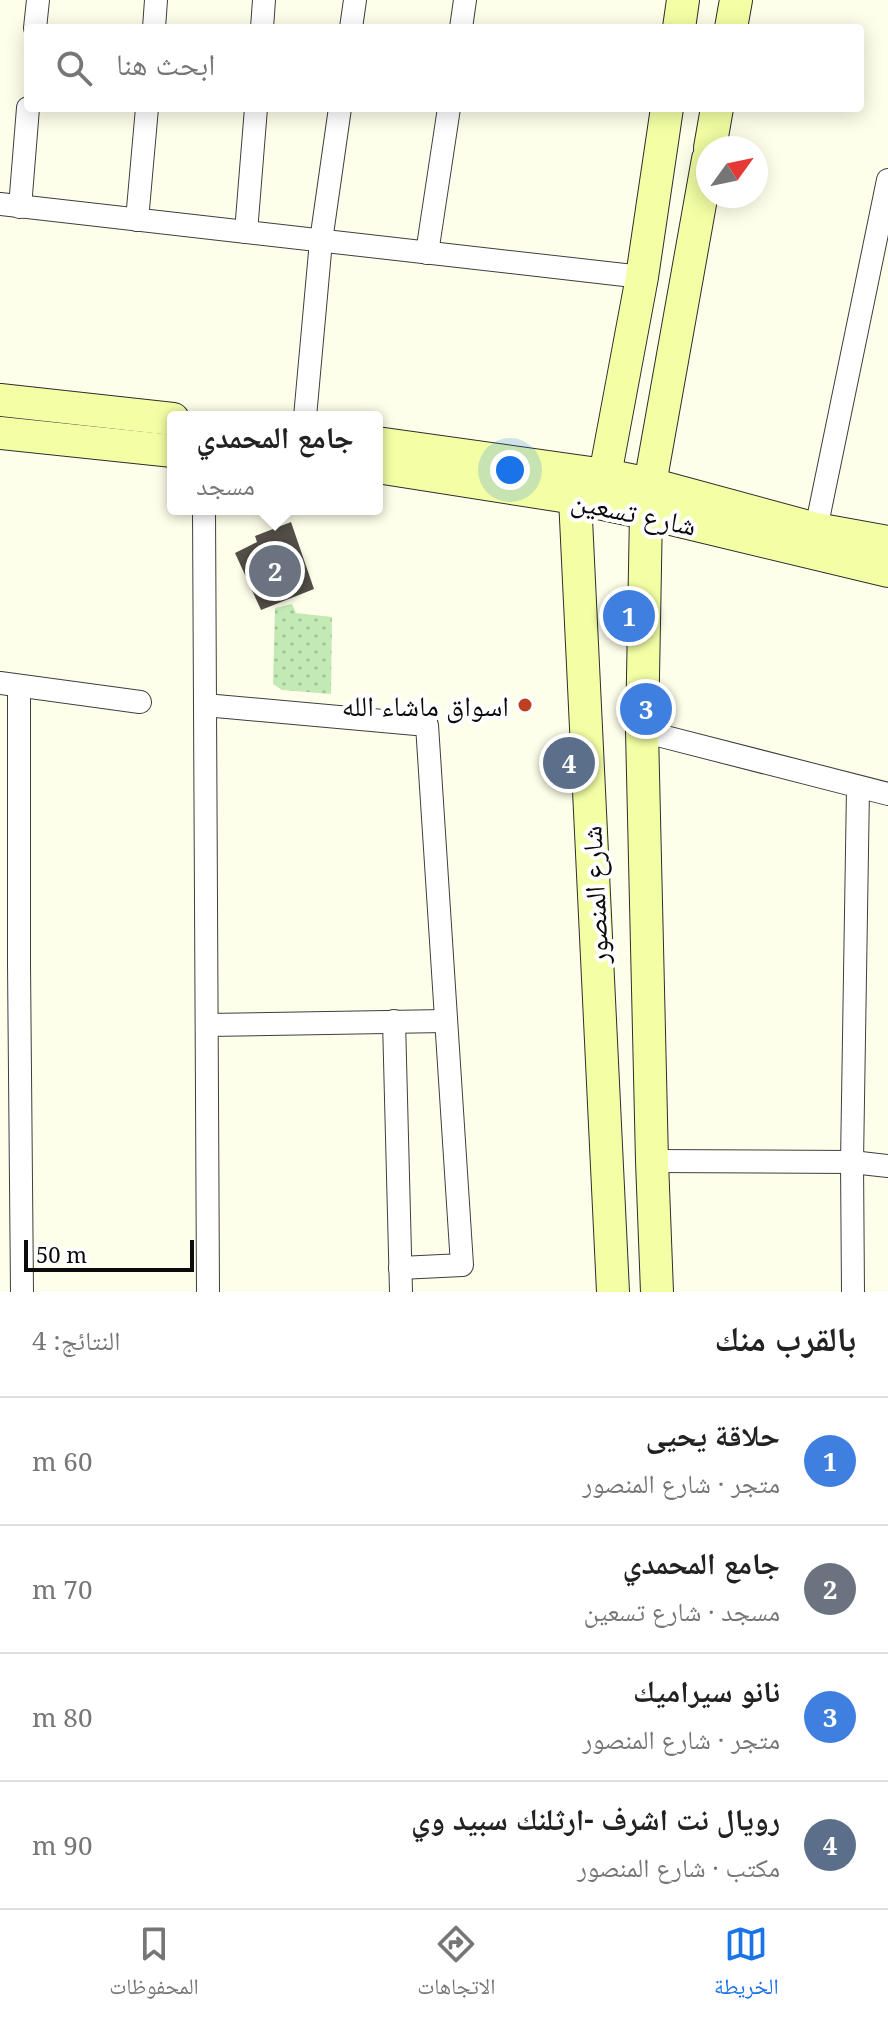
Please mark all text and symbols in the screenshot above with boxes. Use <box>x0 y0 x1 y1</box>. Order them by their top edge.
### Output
search box <box>24 24 864 112</box>
text: ابحث هنا <box>116 43 215 84</box>
icon: search <box>52 46 96 90</box>
north arrow <box>696 136 768 208</box>
popup <box>167 411 383 515</box>
text: جامع المحمدي <box>196 416 354 457</box>
your location <box>490 450 530 490</box>
text: مسجد <box>196 467 255 503</box>
street label: شارع تسعين <box>568 480 700 544</box>
pin: 2 <box>249 541 301 601</box>
pin: 1 <box>603 586 655 646</box>
pin: 3 <box>620 679 672 739</box>
place label: اسواق ماشاء الله <box>342 686 509 724</box>
marker: اسواق ماشاء الله <box>516 696 534 714</box>
pin: 4 <box>543 733 595 793</box>
street label: شارع المنصور <box>571 825 617 966</box>
scale bar <box>24 1236 194 1272</box>
text: 50 m <box>36 1239 87 1269</box>
text: بالقرب منك <box>714 1315 856 1361</box>
text: النتائج: 4 <box>32 1322 120 1358</box>
text: حلاقة يحيى <box>646 1414 780 1455</box>
text: 60 m <box>32 1443 92 1479</box>
text: 1 <box>823 1443 837 1479</box>
text: متجر · شارع المنصور <box>582 1465 780 1501</box>
text: جامع المحمدي <box>622 1542 780 1583</box>
text: 70 m <box>32 1571 92 1607</box>
text: 2 <box>823 1571 837 1607</box>
text: مسجد · شارع تسعين <box>584 1593 780 1629</box>
text: نانو سيراميك <box>633 1670 780 1711</box>
text: 80 m <box>32 1699 92 1735</box>
text: 3 <box>823 1699 837 1735</box>
text: متجر · شارع المنصور <box>582 1721 780 1757</box>
text: رويال نت اشرف -ارثلنك سبيد وي <box>411 1798 780 1839</box>
text: 90 m <box>32 1827 92 1863</box>
text: 4 <box>823 1827 837 1863</box>
text: مكتب · شارع المنصور <box>577 1849 780 1885</box>
tab: المحفوظات <box>109 1922 199 2008</box>
tab: الاتجاهات <box>417 1922 495 2008</box>
tab: الخريطة <box>714 1922 779 2008</box>

